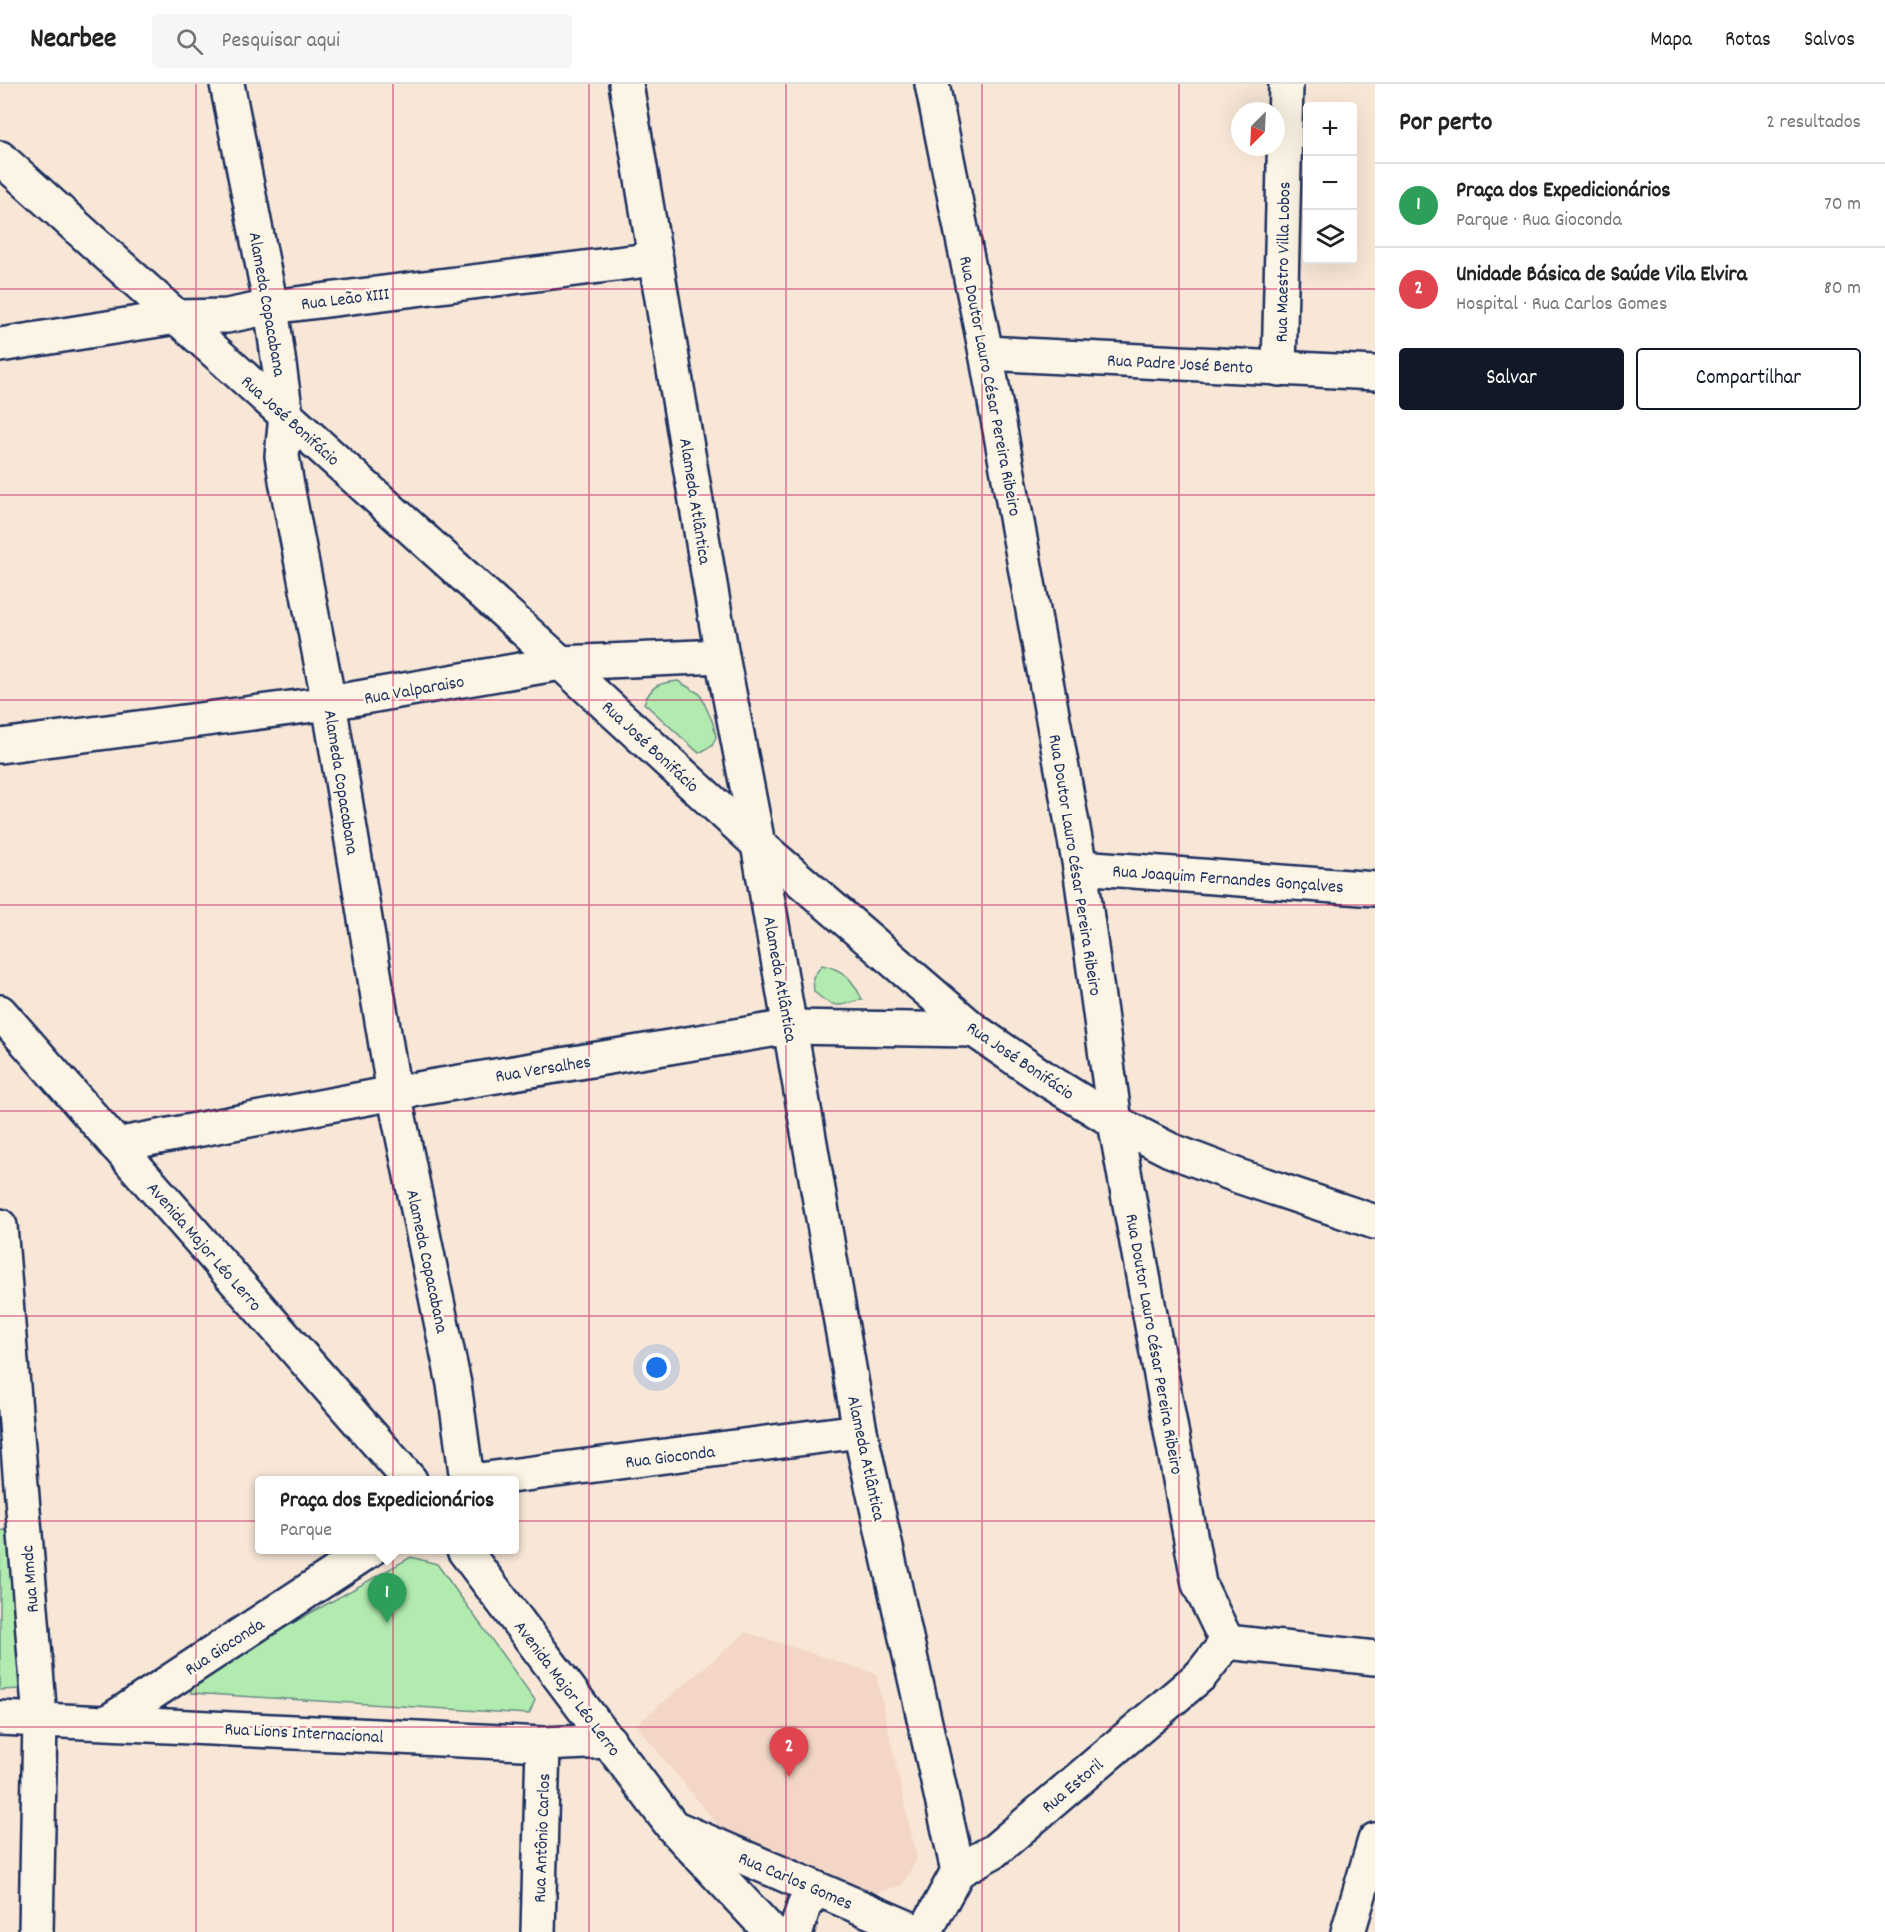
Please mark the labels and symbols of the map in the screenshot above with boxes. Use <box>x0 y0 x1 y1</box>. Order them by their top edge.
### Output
north arrow <box>1231 102 1285 156</box>
street label: Rua Maestro Villa Lobos <box>1271 181 1298 343</box>
street label: Alameda Copacabana <box>241 230 291 379</box>
street label: Rua Doutor Lauro César Pereira Ribeiro <box>951 254 1026 519</box>
street label: Rua Leão XIII <box>300 283 391 318</box>
street label: Rua Padre José Bento <box>1106 349 1254 382</box>
street label: Rua José Bonifácio <box>234 371 344 473</box>
street label: Alameda Atlântica <box>671 436 716 567</box>
street label: Rua Valparaiso <box>362 670 466 713</box>
street label: Rua José Bonifácio <box>595 696 704 800</box>
street label: Alameda Copacabana <box>316 708 363 857</box>
street label: Rua Doutor Lauro César Pereira Ribeiro <box>1041 733 1107 998</box>
street label: Rua Joaquim Fernandes Gonçalves <box>1111 860 1344 901</box>
street label: Alameda Atlântica <box>755 914 802 1045</box>
street label: Rua José Bonifácio <box>961 1017 1078 1107</box>
street label: Rua Versalhes <box>494 1051 593 1090</box>
street label: Avenida Major Léo Lerro <box>140 1177 266 1318</box>
street label: Alameda Copacabana <box>398 1187 453 1336</box>
street label: Rua Doutor Lauro César Pereira Ribeiro <box>1117 1212 1188 1477</box>
your location <box>642 1353 671 1382</box>
street label: Alameda Atlântica <box>839 1394 890 1524</box>
street label: Rua Gioconda <box>624 1441 717 1476</box>
street label: Rua Mmdc <box>16 1544 47 1614</box>
pin: 1 <box>368 1574 406 1623</box>
street label: Rua Gioconda <box>181 1613 270 1683</box>
street label: Avenida Major Léo Lerro <box>507 1616 625 1763</box>
street label: Rua Lions Internacional <box>224 1718 385 1751</box>
pin: 2 <box>770 1728 808 1777</box>
street label: Rua Estoril <box>1037 1753 1110 1820</box>
street label: Rua Antônio Carlos <box>529 1773 558 1903</box>
street label: Rua Carlos Gomes <box>734 1847 856 1918</box>

